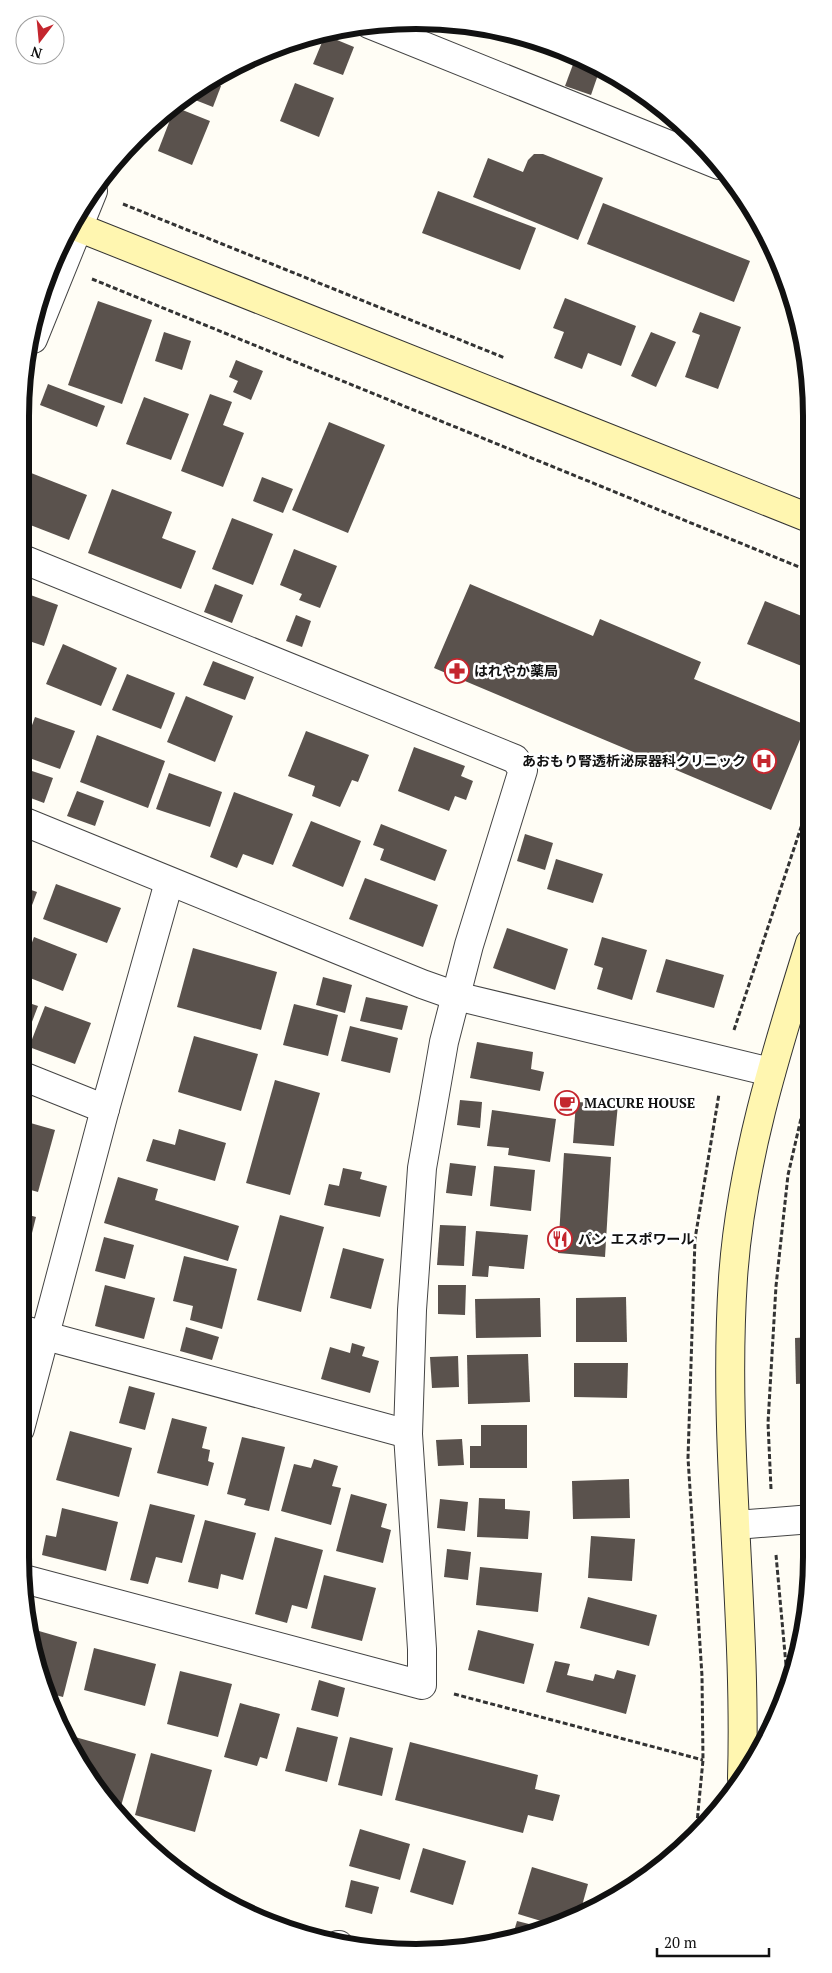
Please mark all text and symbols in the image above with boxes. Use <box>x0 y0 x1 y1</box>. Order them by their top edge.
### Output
north arrow <box>15 15 65 65</box>
text: N <box>28 42 44 64</box>
pharmacy icon: はれやか薬局 <box>444 658 470 684</box>
place label: はれやか薬局 <box>474 661 558 680</box>
hospital icon: あおもり腎透析泌尿器科クリニック <box>751 748 777 774</box>
place label: あおもり腎透析泌尿器科クリニック <box>522 751 746 770</box>
cafe icon: MACURE HOUSE <box>554 1090 580 1116</box>
place label: MACURE HOUSE <box>584 1093 695 1112</box>
restaurant icon: パン エスポワール <box>547 1226 573 1252</box>
place label: パン エスポワール <box>578 1229 694 1248</box>
scale bar <box>657 1926 770 1958</box>
text: 20 m <box>664 1932 697 1952</box>

